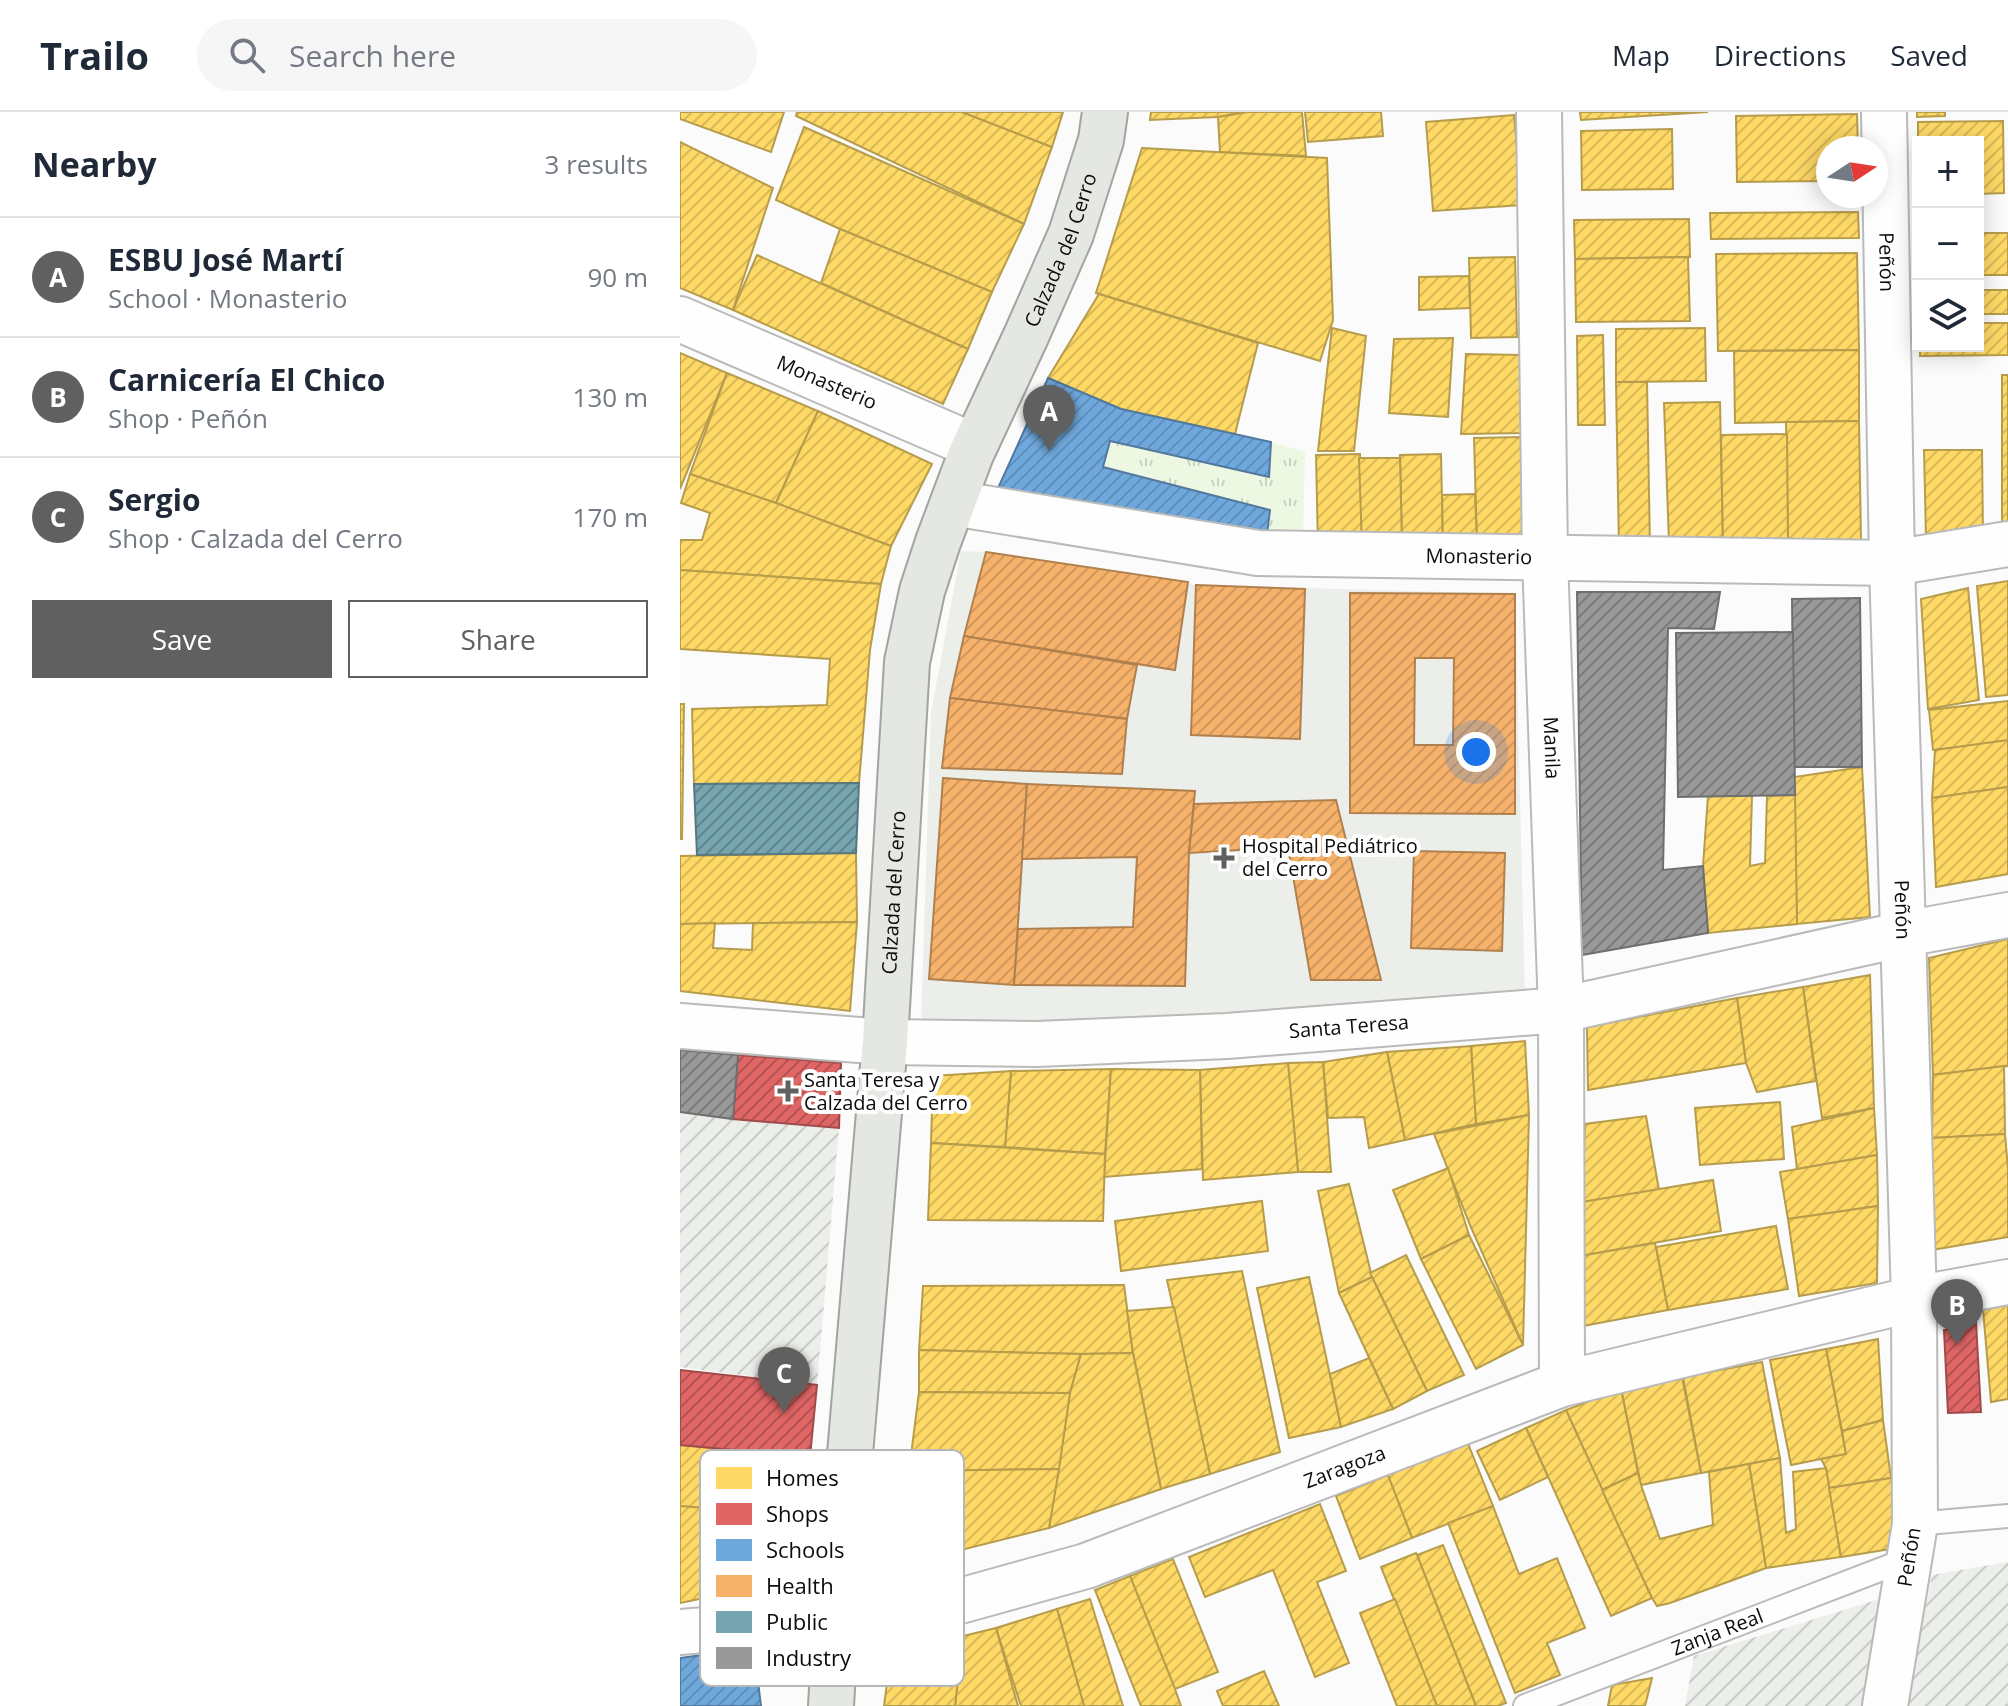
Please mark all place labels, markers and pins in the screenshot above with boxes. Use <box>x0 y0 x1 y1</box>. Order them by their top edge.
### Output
pin: A <box>1023 385 1075 451</box>
place label: Hospital Pediátrico del Cerro <box>1242 832 1418 882</box>
marker: Hospital Pediátrico del Cerro <box>1213 847 1235 869</box>
place label: Santa Teresa y Calzada del Cerro <box>804 1066 968 1116</box>
marker: Santa Teresa y Calzada del Cerro <box>779 1082 797 1100</box>
pin: B <box>1931 1279 1983 1345</box>
pin: C <box>758 1347 810 1413</box>

